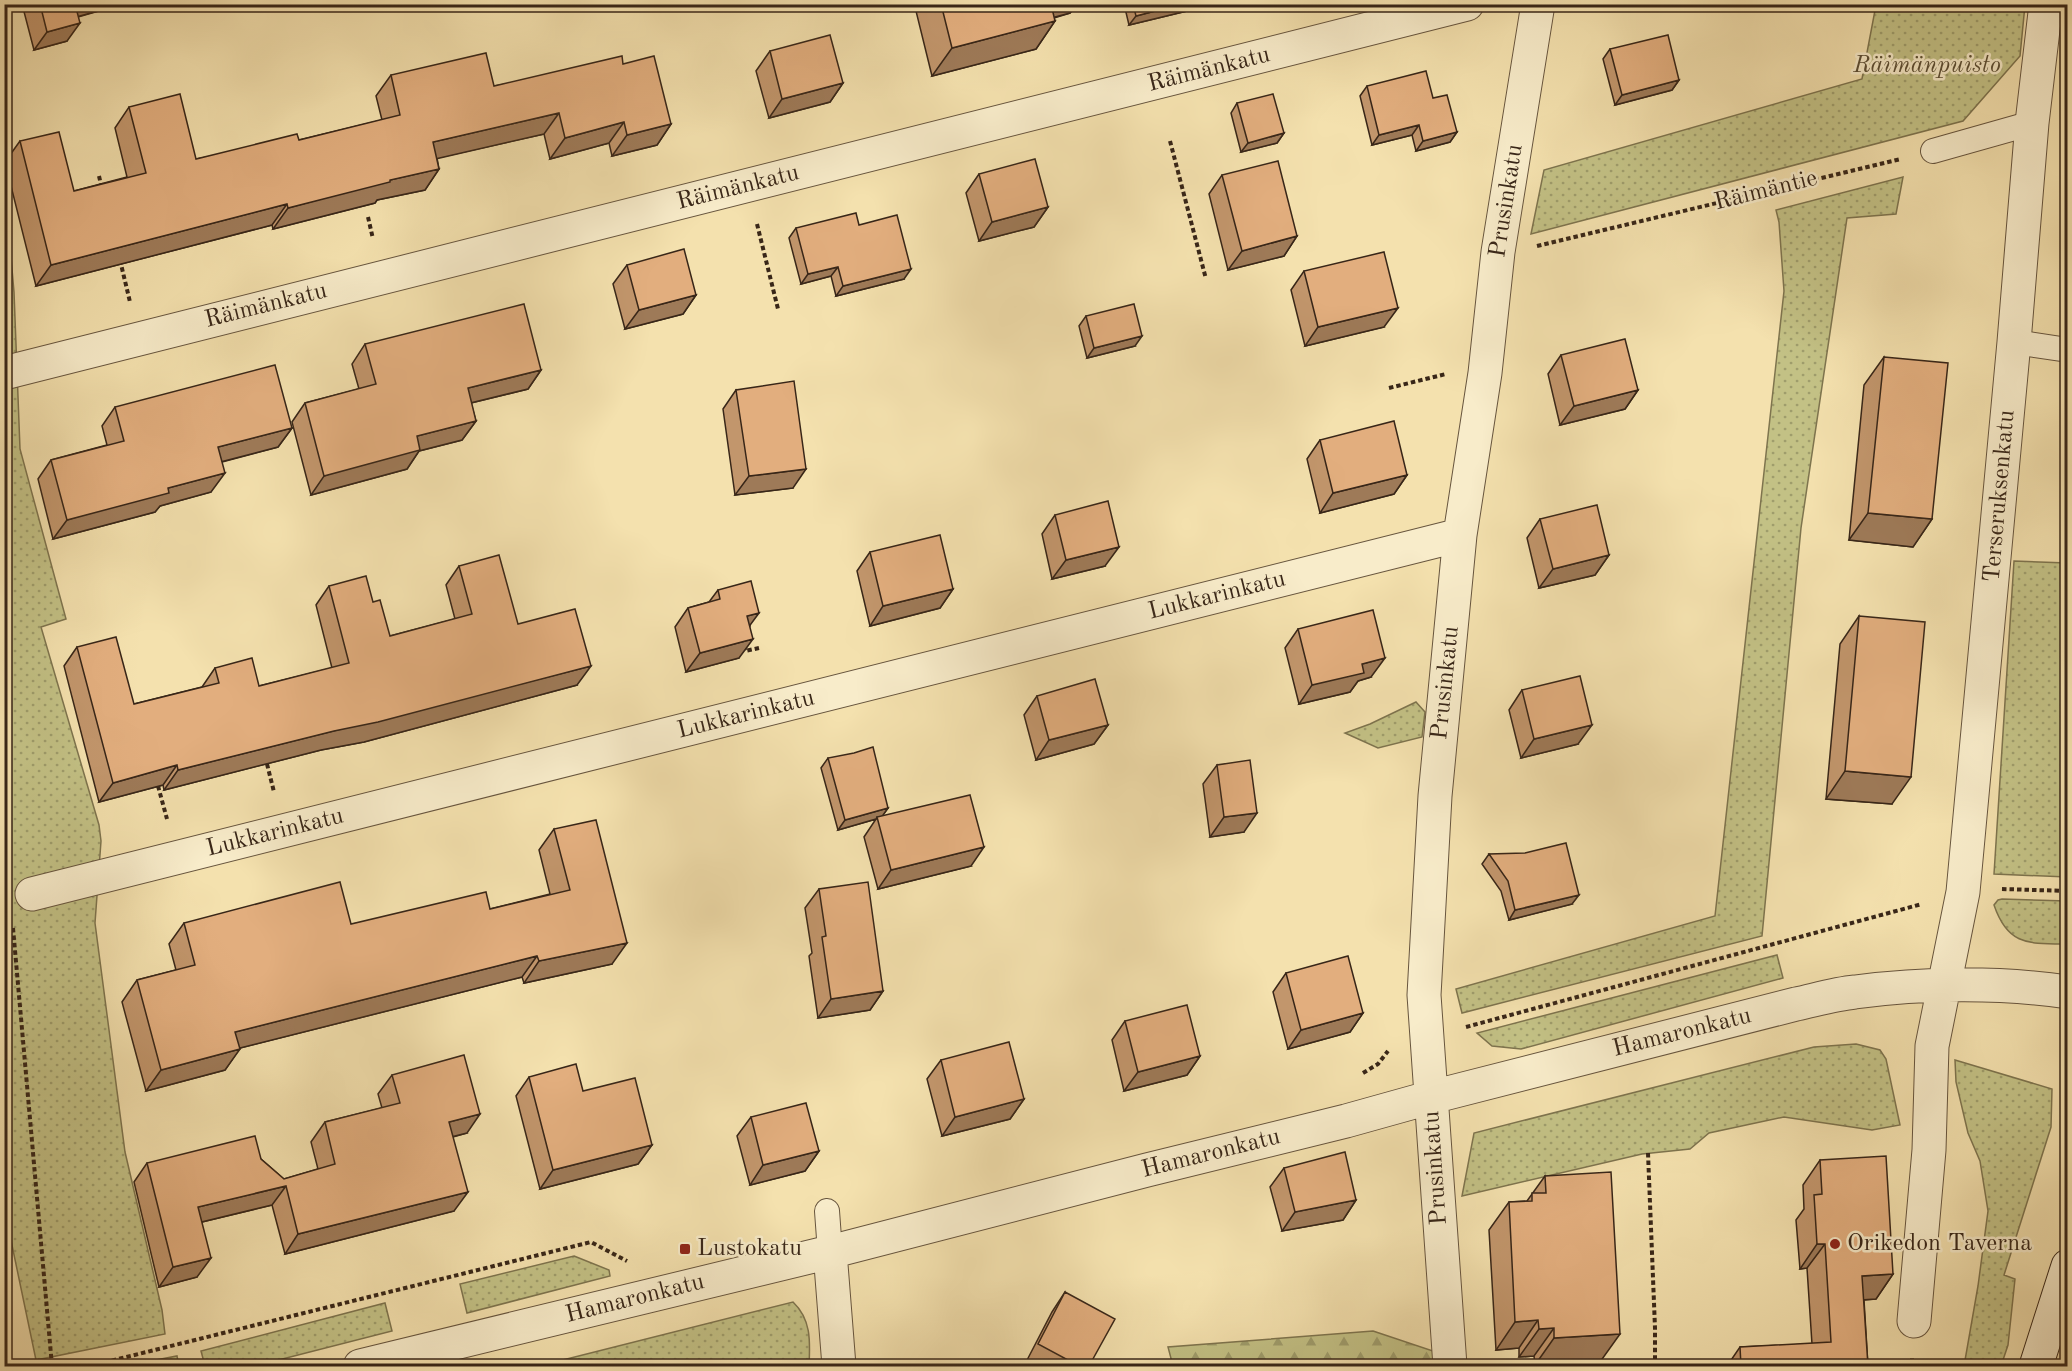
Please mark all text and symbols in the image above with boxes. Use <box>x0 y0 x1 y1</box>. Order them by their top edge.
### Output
street label: Räimänkatu <box>1145 43 1273 97</box>
park label: Räimänpuisto <box>1852 54 2001 78</box>
street label: Prusinkatu <box>1486 142 1528 259</box>
street label: Räimänkatu <box>674 161 802 215</box>
street label: Räimäntie <box>1712 167 1820 215</box>
street label: Räimänkatu <box>202 279 330 333</box>
street label: Terseruksenkatu <box>1981 409 2020 583</box>
street label: Lukkarinkatu <box>1146 567 1288 625</box>
street label: Prusinkatu <box>1428 625 1464 741</box>
street label: Lukkarinkatu <box>675 686 817 744</box>
street label: Lukkarinkatu <box>204 804 346 862</box>
street label: Hamaronkatu <box>1610 1004 1754 1062</box>
street label: Prusinkatu <box>1420 1110 1452 1226</box>
street label: Hamaronkatu <box>1139 1125 1283 1183</box>
place label: Orikedon Taverna <box>1847 1232 2032 1256</box>
place label: Lustokatu <box>697 1237 802 1261</box>
marker: Orikedon Taverna <box>1828 1237 1842 1251</box>
marker: Lustokatu <box>678 1242 692 1256</box>
street label: Hamaronkatu <box>563 1270 707 1328</box>

